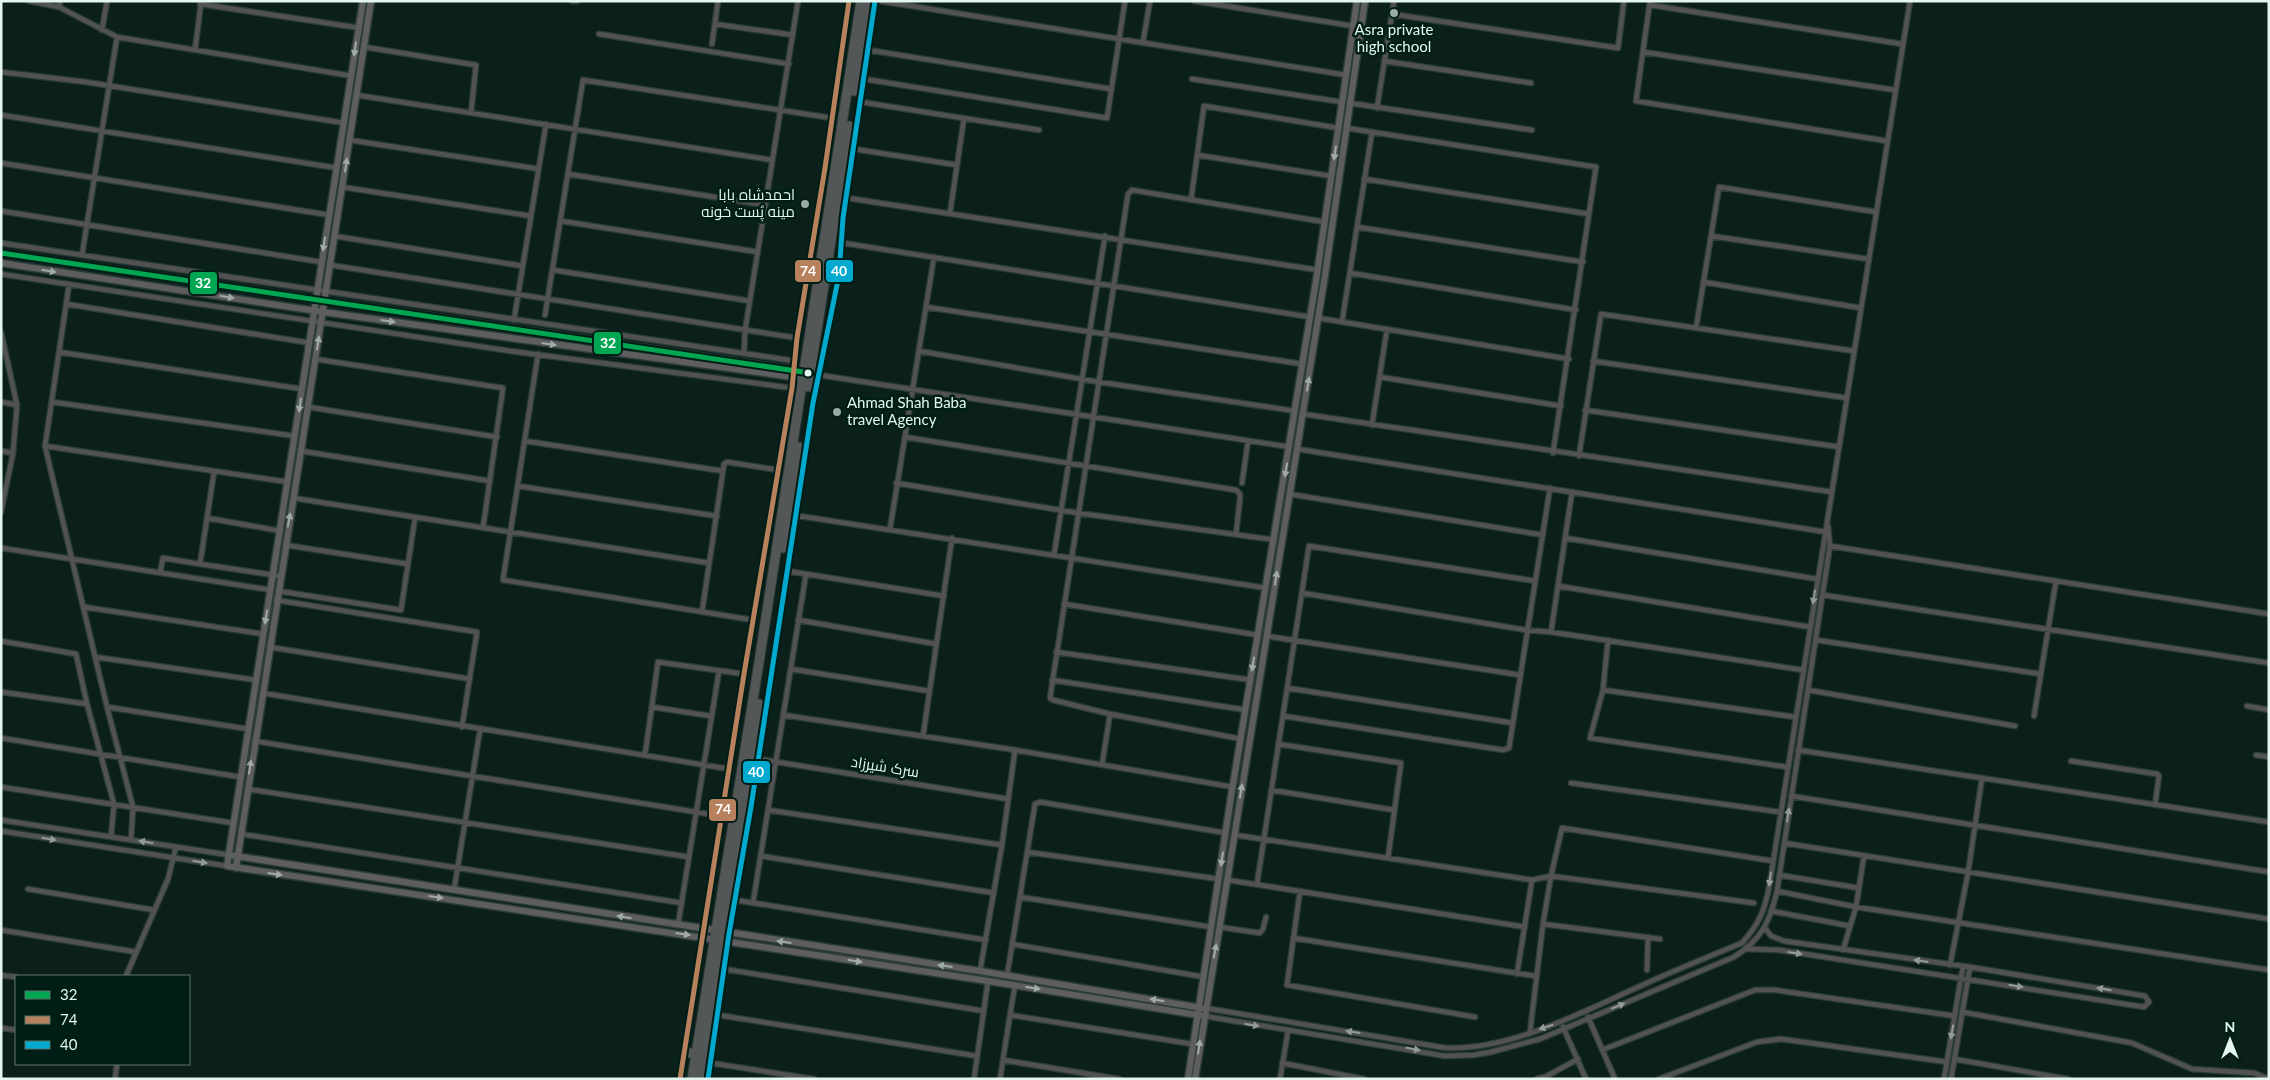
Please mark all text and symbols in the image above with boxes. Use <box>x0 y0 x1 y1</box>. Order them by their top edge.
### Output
marker: Asra private high school <box>1388 7 1400 19</box>
place label: Asra private high school <box>1355 20 1434 55</box>
one-way arrow <box>351 42 359 58</box>
one-way arrow <box>1330 146 1338 162</box>
one-way arrow <box>342 157 350 173</box>
place label: احمدشاه بابا مینه پُست خونه <box>701 185 795 222</box>
marker: احمدشاه بابا مینه پُست خونه <box>799 198 811 210</box>
one-way arrow <box>320 237 328 253</box>
line badge: 74 <box>794 259 822 283</box>
line badge: 40 <box>825 259 854 283</box>
text: 74 <box>800 262 816 279</box>
text: 40 <box>831 262 847 279</box>
one-way arrow <box>42 267 58 275</box>
line badge: 32 <box>189 271 218 295</box>
text: 32 <box>195 274 211 291</box>
one-way arrow <box>220 294 236 302</box>
one-way arrow <box>381 317 397 325</box>
line badge: 32 <box>593 331 622 355</box>
one-way arrow <box>314 334 322 350</box>
text: 32 <box>600 334 616 351</box>
one-way arrow <box>541 340 557 348</box>
unlabelled marker <box>803 368 813 378</box>
one-way arrow <box>1304 375 1312 391</box>
place label: Ahmad Shah Baba travel Agency <box>847 393 966 428</box>
one-way arrow <box>295 397 303 413</box>
marker: Ahmad Shah Baba travel Agency <box>831 406 843 418</box>
one-way arrow <box>1282 462 1290 478</box>
one-way arrow <box>286 512 294 528</box>
one-way arrow <box>1272 570 1280 586</box>
one-way arrow <box>1810 590 1818 606</box>
one-way arrow <box>261 610 269 626</box>
one-way arrow <box>1249 657 1257 673</box>
street label: سرک شیرزاد <box>850 752 921 781</box>
one-way arrow <box>247 759 255 775</box>
line badge: 40 <box>742 760 771 784</box>
text: 40 <box>748 763 764 780</box>
one-way arrow <box>1237 782 1245 798</box>
line badge: 74 <box>708 798 737 822</box>
text: 74 <box>715 800 731 817</box>
one-way arrow <box>1784 806 1792 822</box>
one-way arrow <box>42 835 58 843</box>
one-way arrow <box>138 838 154 846</box>
one-way arrow <box>1217 852 1225 868</box>
one-way arrow <box>193 859 209 867</box>
one-way arrow <box>267 870 283 878</box>
one-way arrow <box>1766 871 1774 887</box>
one-way arrow <box>428 894 444 902</box>
one-way arrow <box>615 912 631 920</box>
one-way arrow <box>675 930 691 938</box>
one-way arrow <box>776 938 792 946</box>
one-way arrow <box>1212 943 1220 959</box>
one-way arrow <box>1788 949 1804 957</box>
one-way arrow <box>1913 956 1929 964</box>
one-way arrow <box>847 957 863 965</box>
one-way arrow <box>937 962 953 970</box>
legend <box>15 975 190 1065</box>
one-way arrow <box>2009 983 2025 991</box>
one-way arrow <box>1025 984 1041 992</box>
text: 32 <box>60 985 77 1003</box>
one-way arrow <box>2096 985 2112 993</box>
one-way arrow <box>1149 996 1165 1004</box>
one-way arrow <box>1611 1002 1626 1010</box>
text: 74 <box>60 1010 78 1028</box>
north arrow <box>2205 1015 2255 1065</box>
text: N <box>2225 1018 2235 1035</box>
one-way arrow <box>1244 1021 1260 1029</box>
one-way arrow <box>1538 1023 1553 1031</box>
one-way arrow <box>1948 1024 1956 1040</box>
one-way arrow <box>1345 1028 1361 1036</box>
text: 40 <box>60 1035 78 1053</box>
one-way arrow <box>1195 1039 1203 1055</box>
one-way arrow <box>1405 1046 1421 1054</box>

